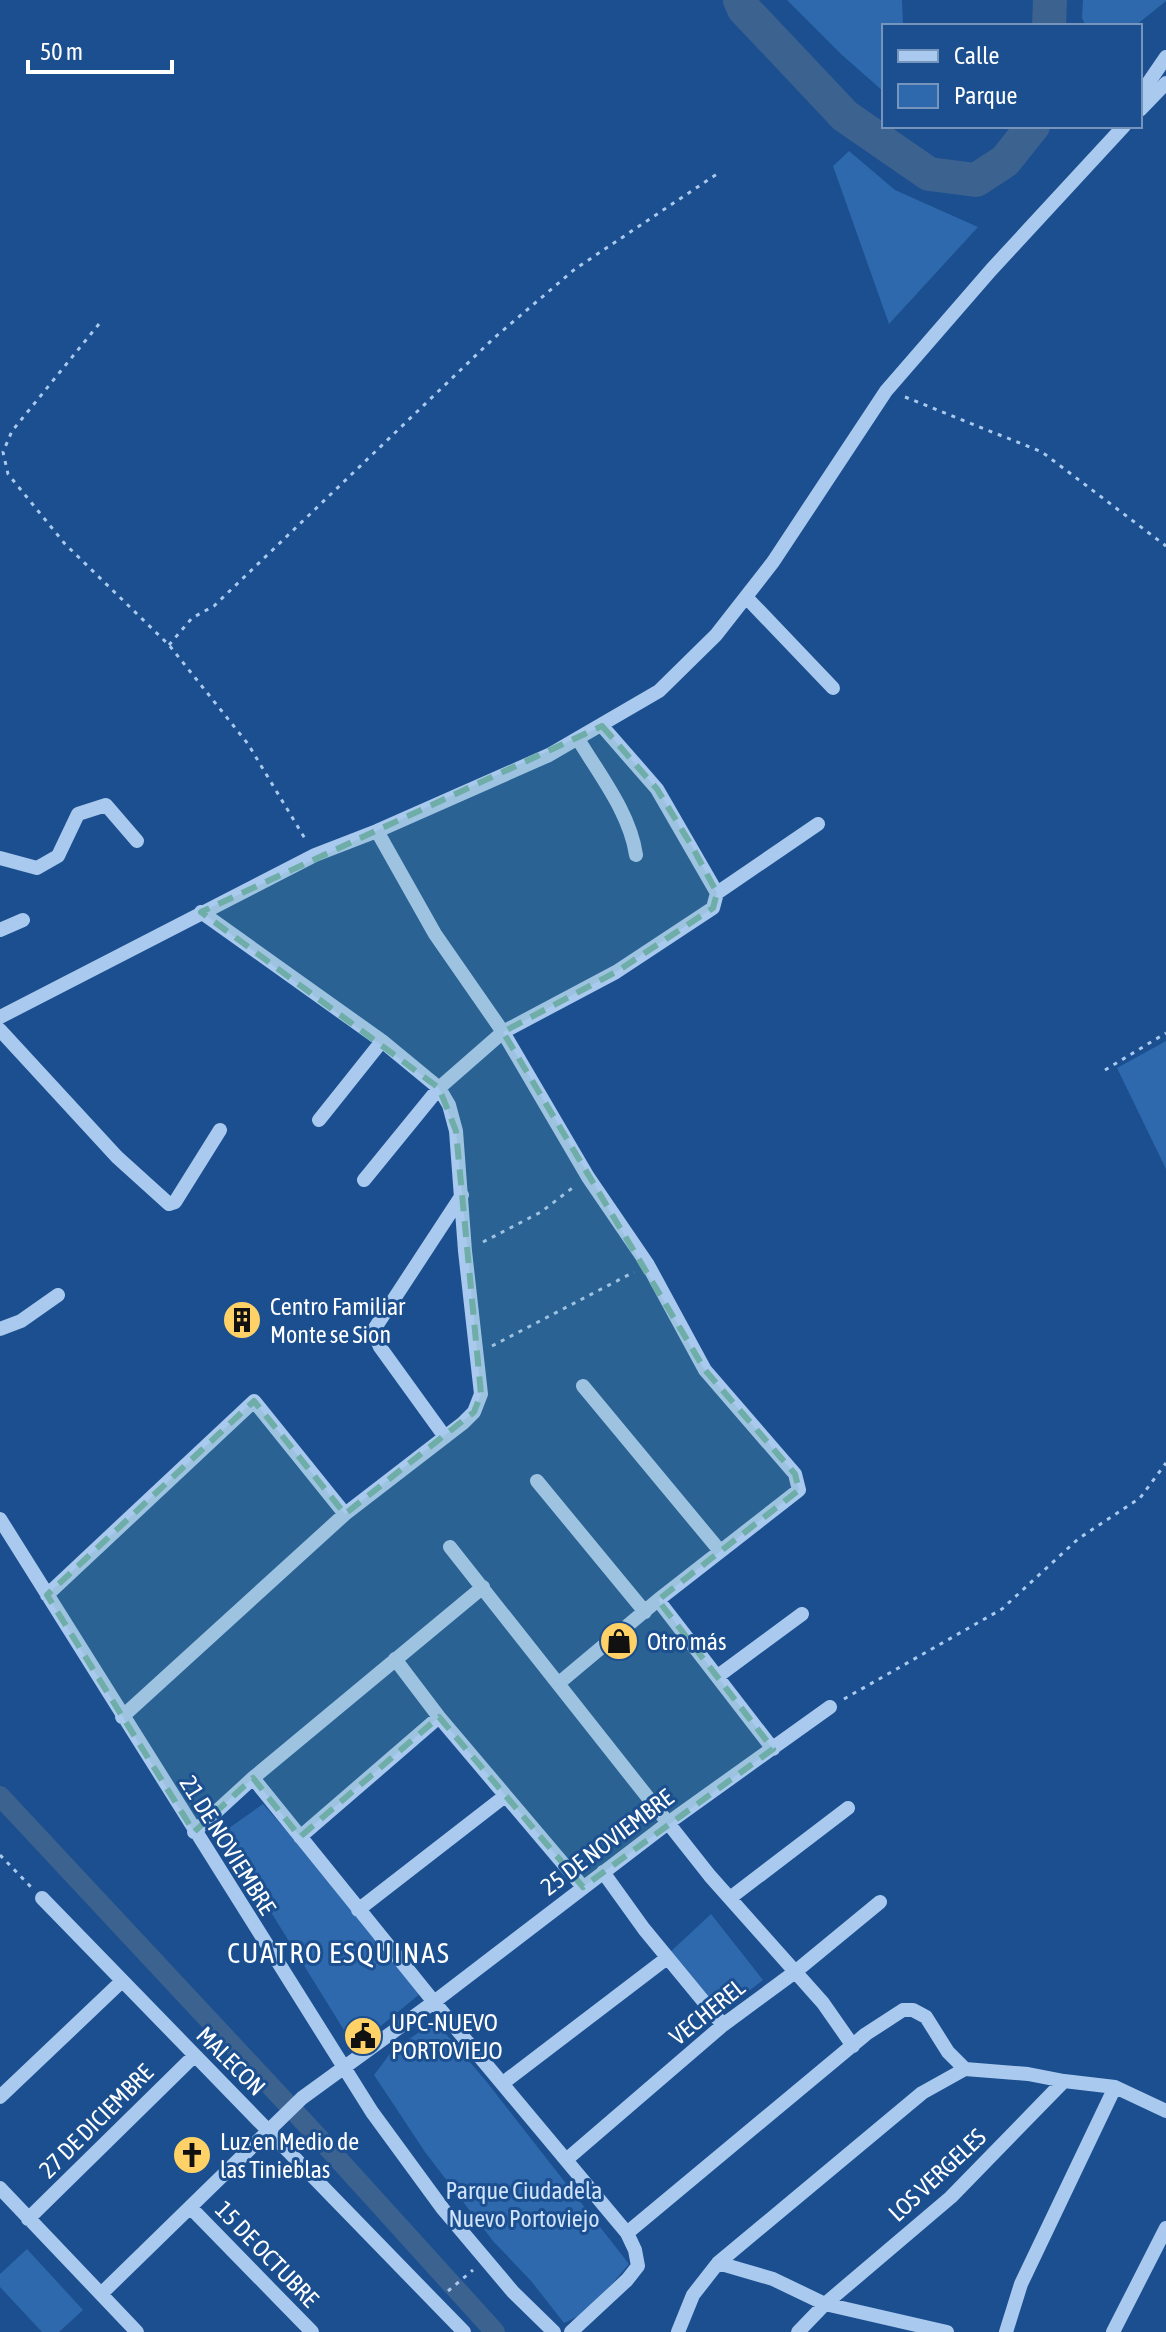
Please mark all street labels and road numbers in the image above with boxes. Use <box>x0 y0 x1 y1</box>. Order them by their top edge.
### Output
street label: 21 DE NOVIEMBRE <box>175 1771 281 1919</box>
street label: 25 DE NOVIEMBRE <box>536 1784 678 1900</box>
street label: VECHEREL <box>664 1973 750 2050</box>
street label: MALECON <box>191 2021 271 2101</box>
street label: 27 DE DICIEMBRE <box>34 2059 158 2183</box>
street label: LOS VERGELES <box>883 2123 991 2227</box>
street label: 15 DE OCTUBRE <box>210 2196 324 2312</box>

